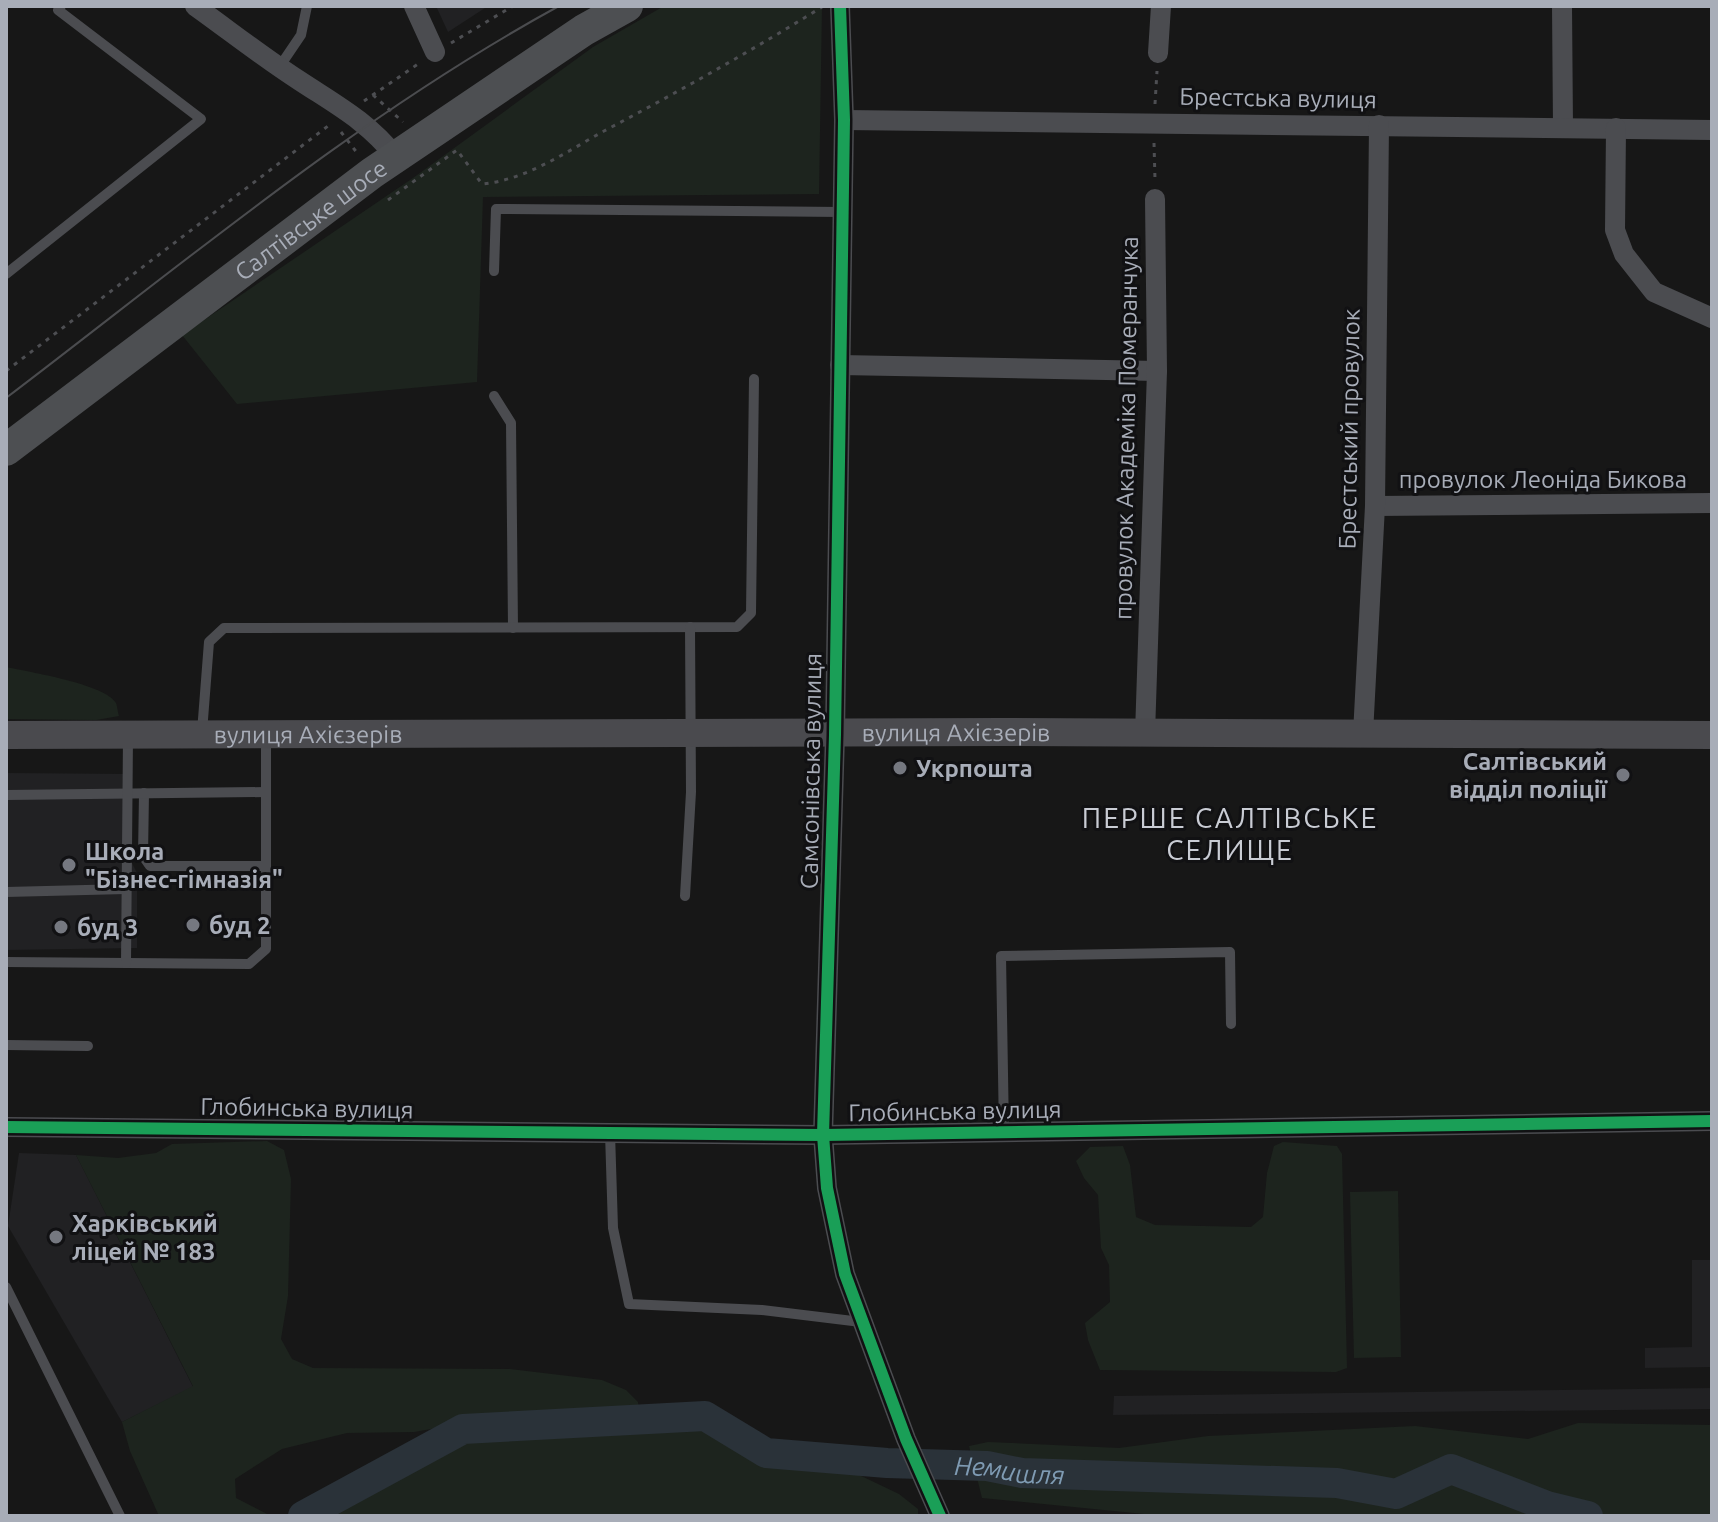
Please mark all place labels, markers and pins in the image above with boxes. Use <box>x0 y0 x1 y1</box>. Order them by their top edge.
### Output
place label: Салтівський відділ поліції <box>1449 748 1608 803</box>
place label: Укрпошта <box>916 755 1033 782</box>
marker: Укрпошта <box>891 759 909 777</box>
marker: Салтівський відділ поліції <box>1614 766 1632 784</box>
place label: Школа "Бізнес-гімназія" <box>85 838 283 893</box>
marker: Школа "Бізнес-гімназія" <box>60 856 78 874</box>
place label: буд 2 <box>209 912 270 939</box>
place label: буд 3 <box>77 914 138 941</box>
marker: буд 2 <box>184 916 202 934</box>
marker: буд 3 <box>52 918 70 936</box>
place label: Харківський ліцей № 183 <box>72 1210 218 1265</box>
marker: Харківський ліцей № 183 <box>47 1228 65 1246</box>

